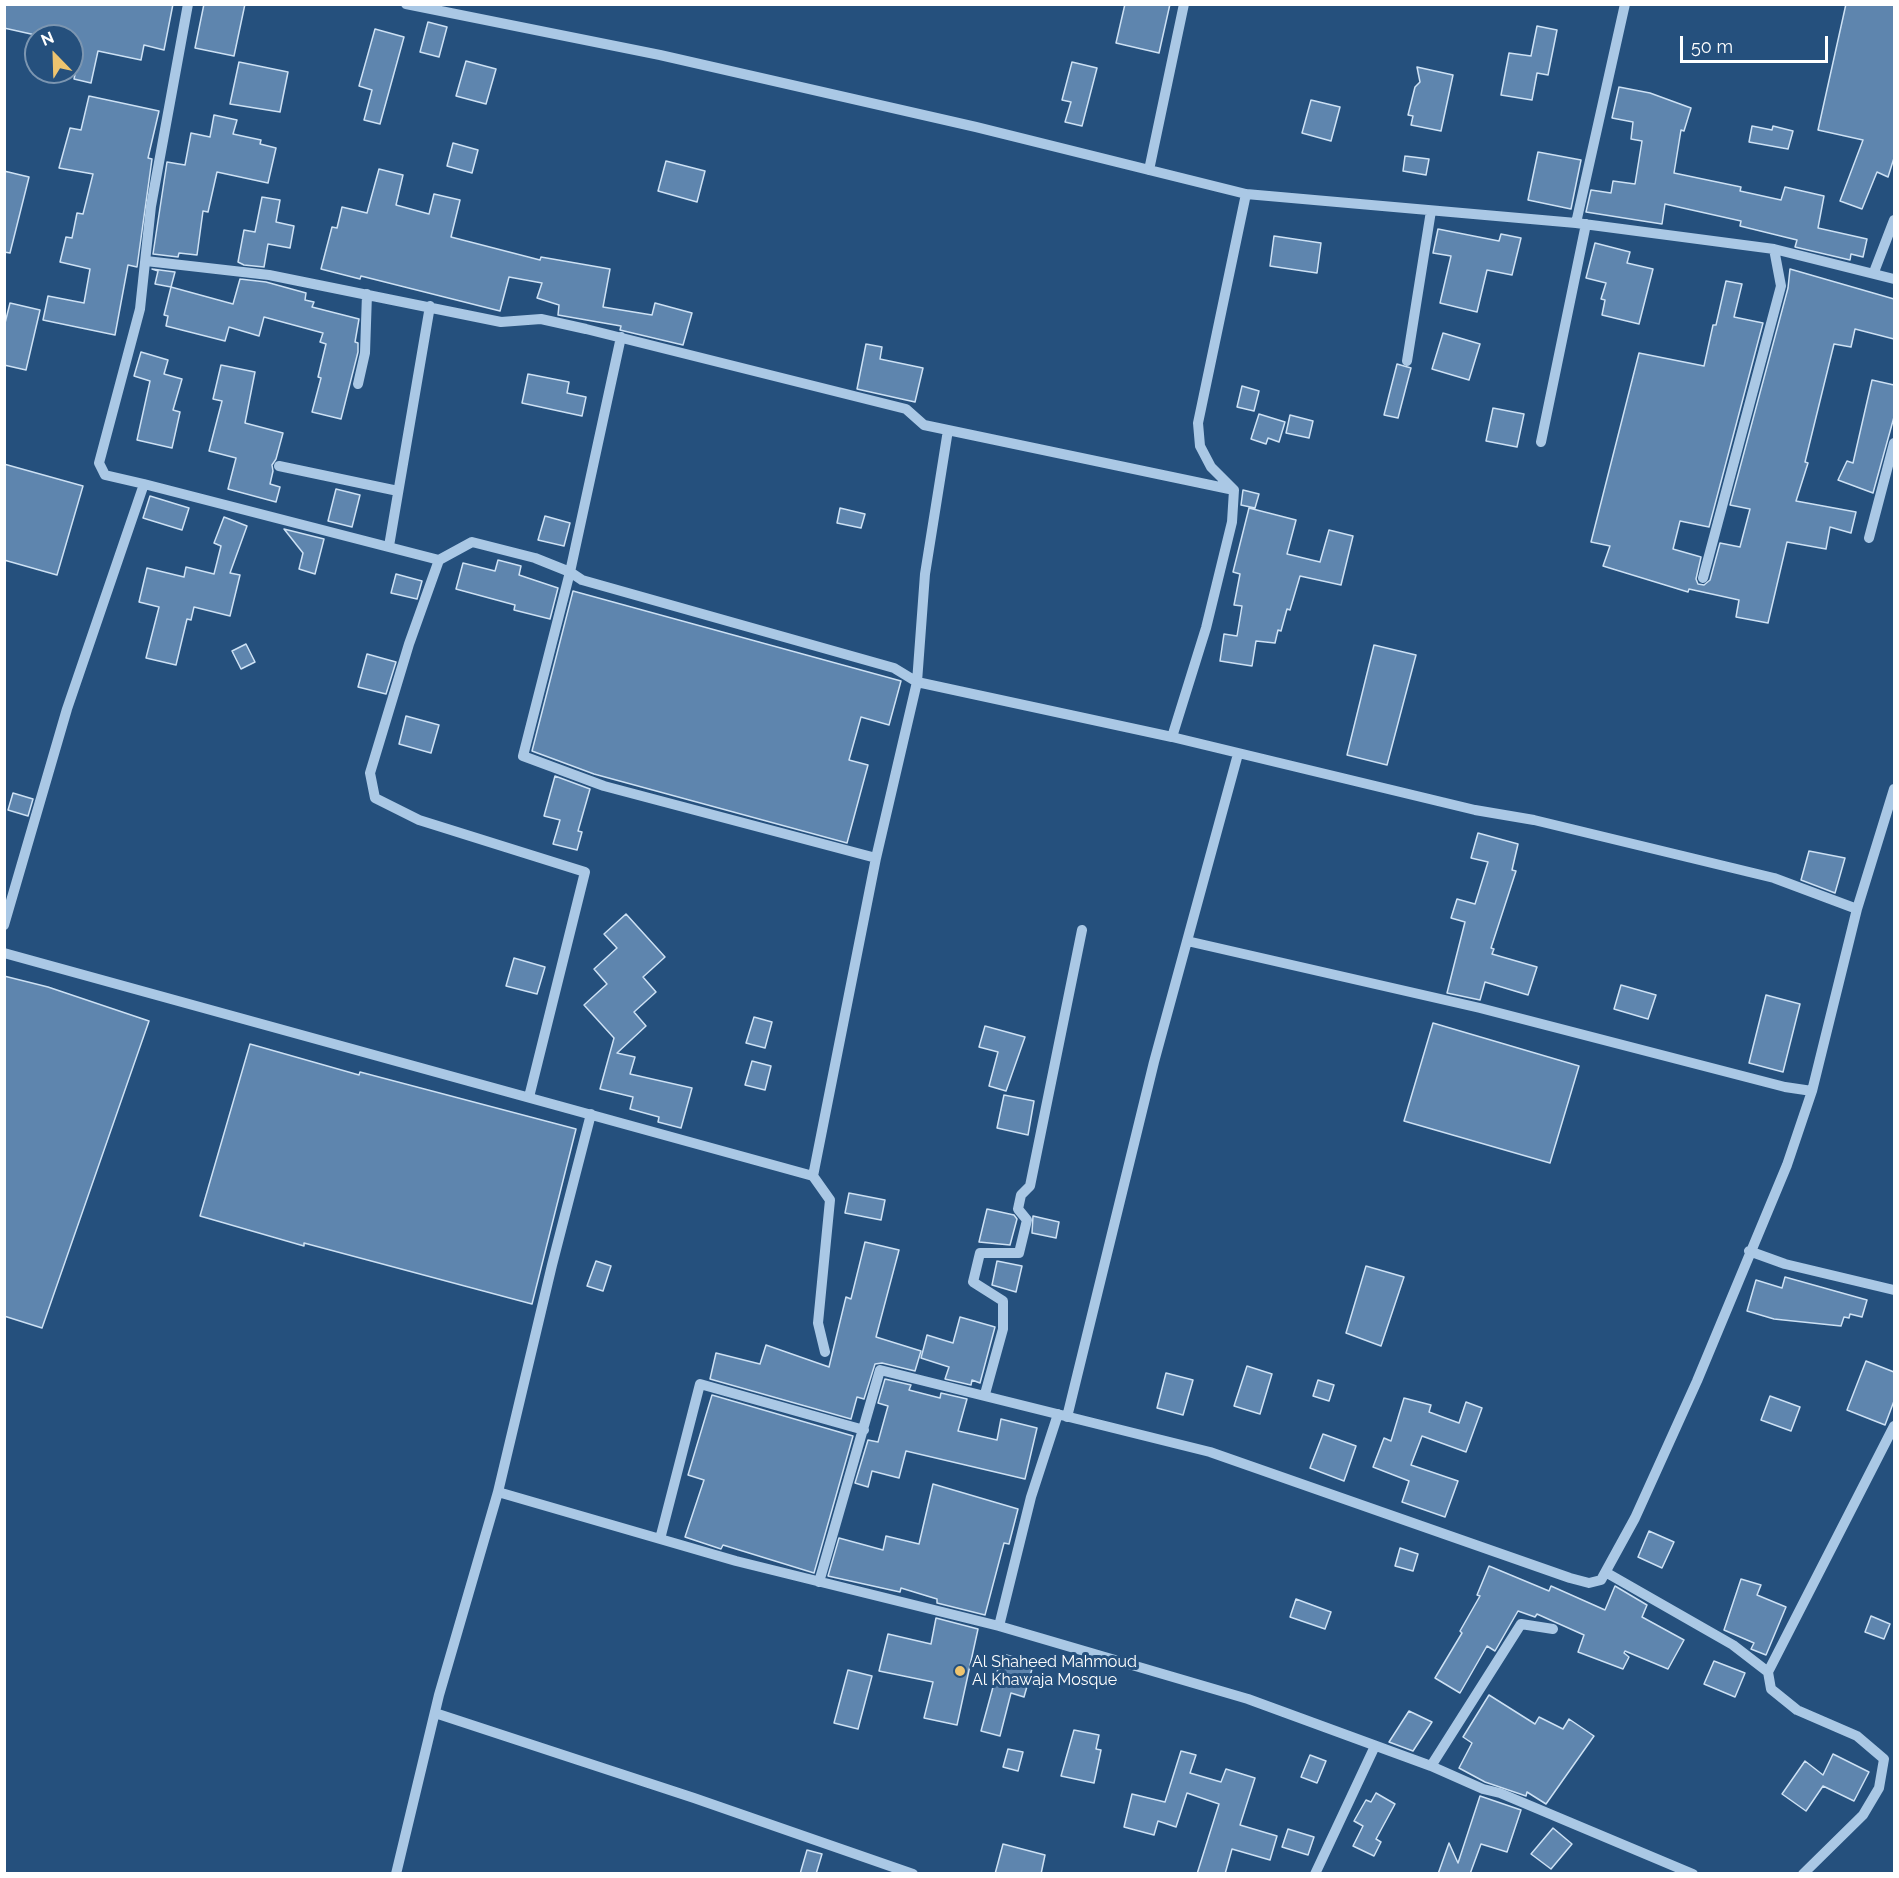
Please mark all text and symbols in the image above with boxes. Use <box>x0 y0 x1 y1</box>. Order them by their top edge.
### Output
north arrow <box>24 24 84 84</box>
scale bar <box>1683 24 1832 62</box>
text: N <box>38 28 57 50</box>
text: 50 m <box>1691 36 1733 57</box>
place label: Al Shaheed Mahmoud Al Khawaja Mosque <box>972 1652 1137 1690</box>
marker: Al Shaheed Mahmoud Al Khawaja Mosque <box>953 1664 967 1678</box>

